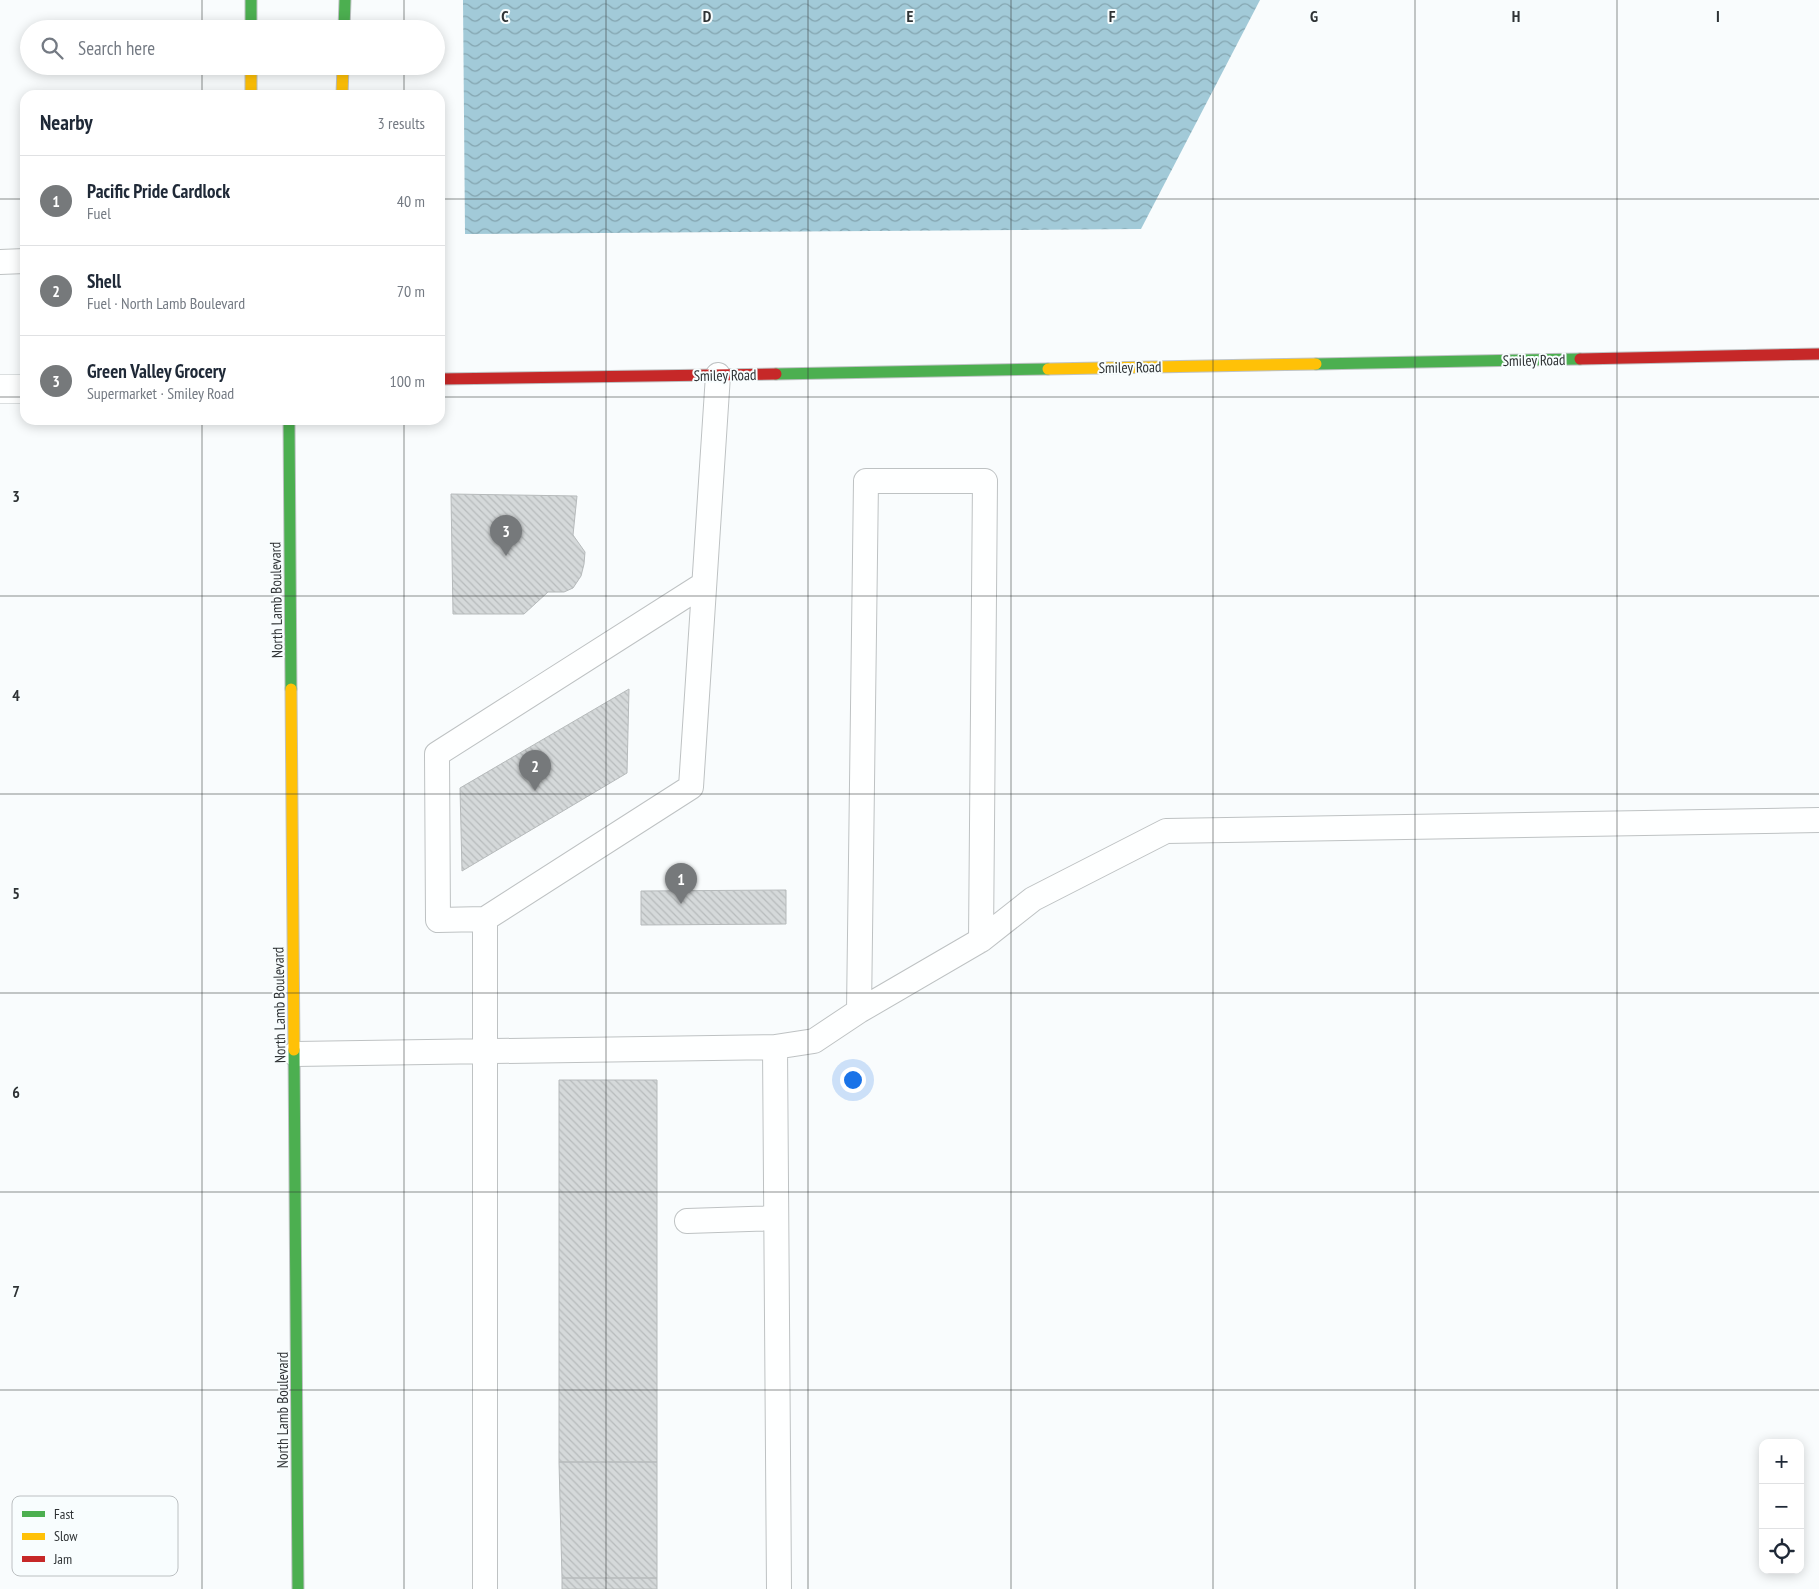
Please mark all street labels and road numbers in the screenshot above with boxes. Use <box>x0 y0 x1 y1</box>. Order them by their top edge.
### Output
street label: Smiley Road <box>1502 350 1566 370</box>
street label: Smiley Road <box>1098 357 1162 377</box>
street label: Smiley Road <box>693 365 757 385</box>
street label: North Lamb Boulevard <box>265 542 287 658</box>
street label: North Lamb Boulevard <box>268 947 290 1063</box>
street label: North Lamb Boulevard <box>273 1352 292 1468</box>

